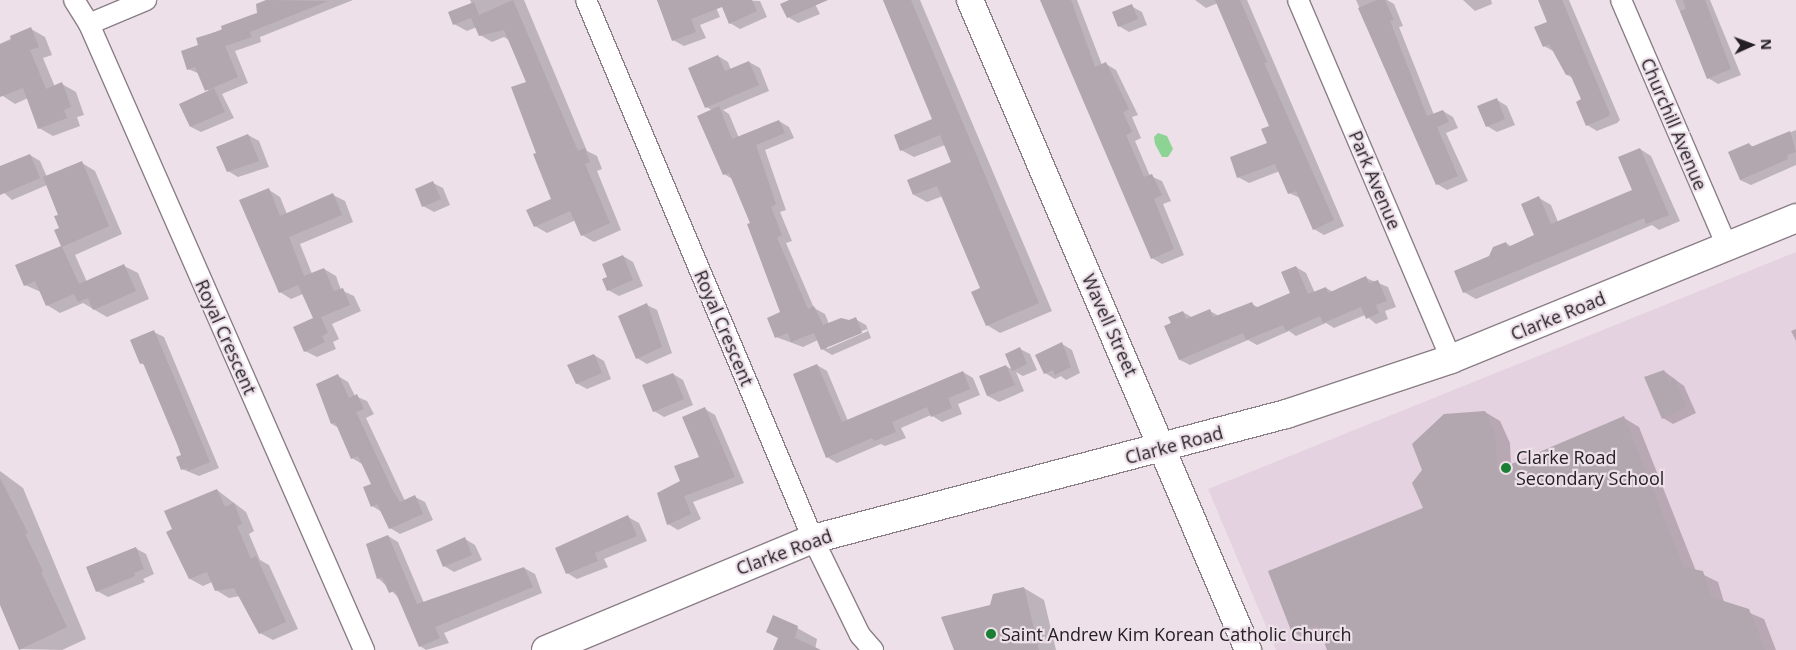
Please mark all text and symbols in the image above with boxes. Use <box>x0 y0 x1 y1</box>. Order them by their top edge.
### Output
north arrow <box>1726 20 1776 70</box>
text: N <box>1757 38 1776 50</box>
street label: Churchill Avenue <box>1636 55 1712 193</box>
street label: Park Avenue <box>1345 127 1405 233</box>
street label: Royal Crescent <box>690 267 758 389</box>
street label: Wavell Street <box>1078 270 1142 380</box>
street label: Royal Crescent <box>191 276 261 398</box>
street label: Clarke Road <box>1507 287 1609 345</box>
street label: Clarke Road <box>1123 422 1225 468</box>
place label: Clarke Road Secondary School <box>1516 447 1664 489</box>
marker: Clarke Road Secondary School <box>1500 462 1512 474</box>
street label: Clarke Road <box>733 525 835 579</box>
place label: Saint Andrew Kim Korean Catholic Church <box>1001 623 1351 645</box>
marker: Saint Andrew Kim Korean Catholic Church <box>985 628 997 640</box>

